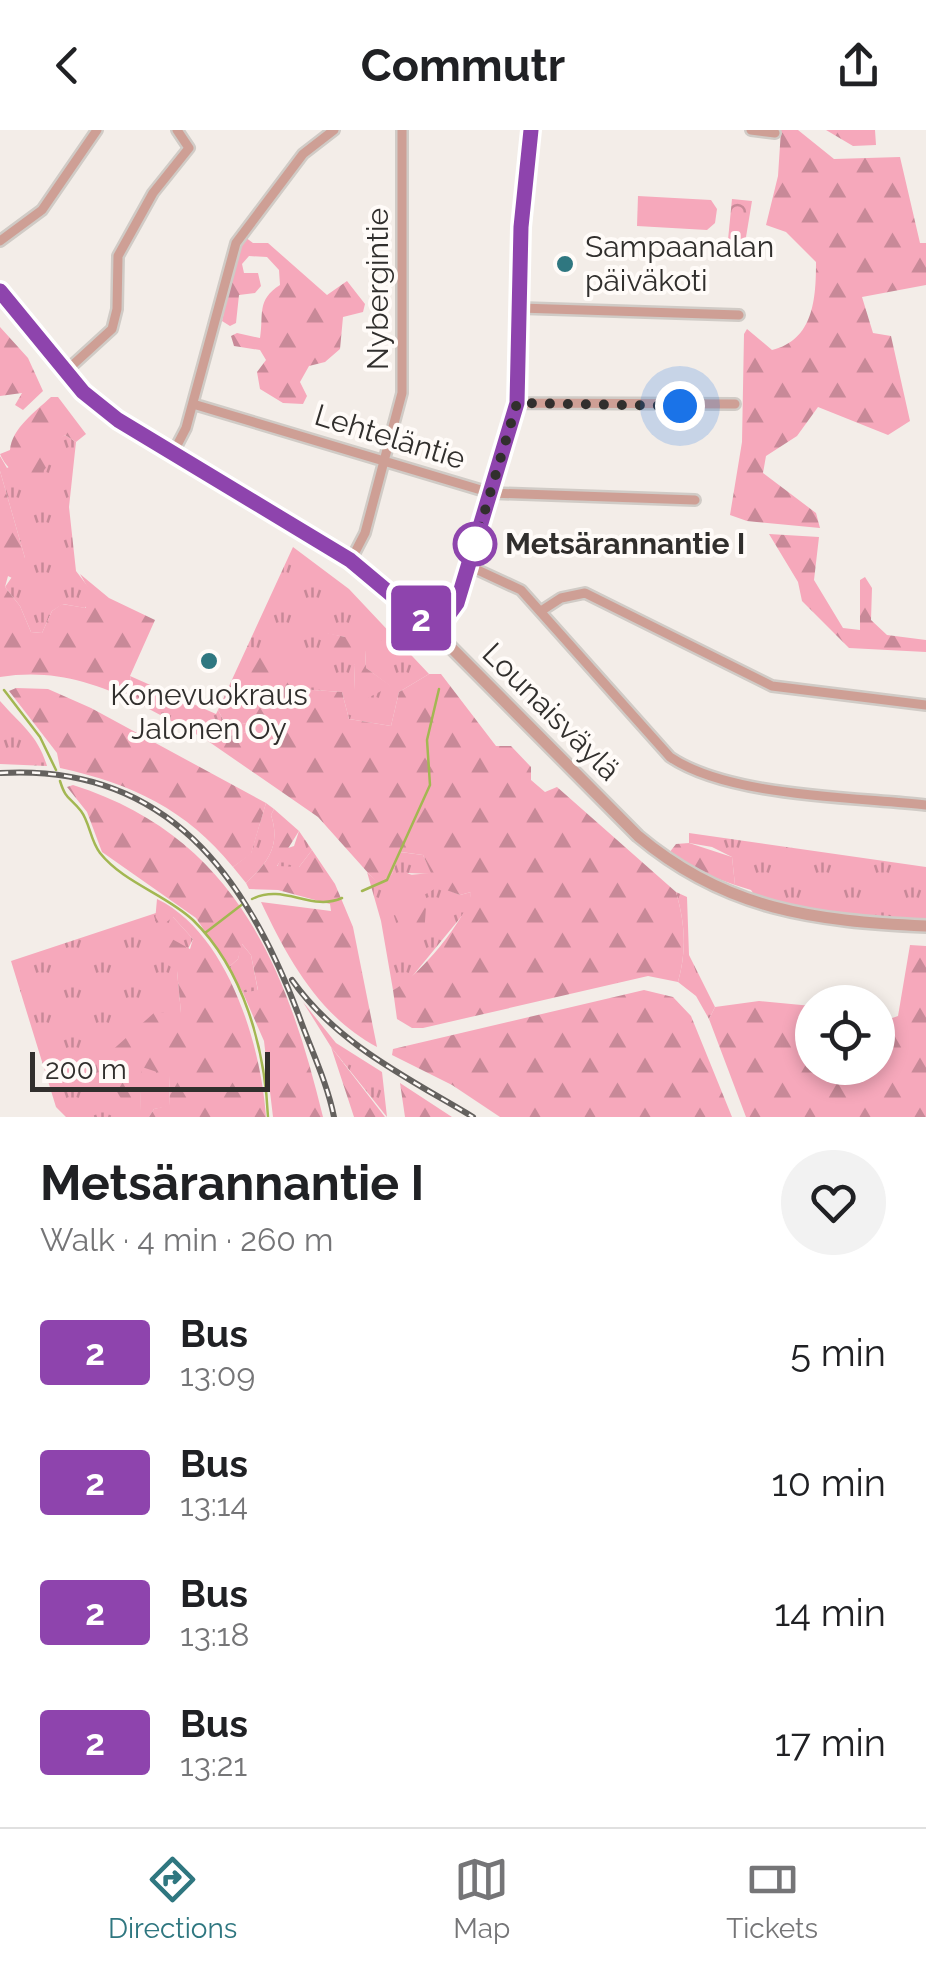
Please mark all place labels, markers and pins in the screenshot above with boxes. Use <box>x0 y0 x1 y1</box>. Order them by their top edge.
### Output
place label: Sampaanalan päiväkoti <box>585 229 774 298</box>
marker: Sampaanalan päiväkoti <box>554 253 576 275</box>
marker: Metsärannantie I <box>454 523 496 565</box>
place label: Metsärannantie I <box>505 526 745 561</box>
marker: Konevuokraus Jalonen Oy <box>198 650 220 672</box>
place label: Konevuokraus Jalonen Oy <box>110 677 308 746</box>

